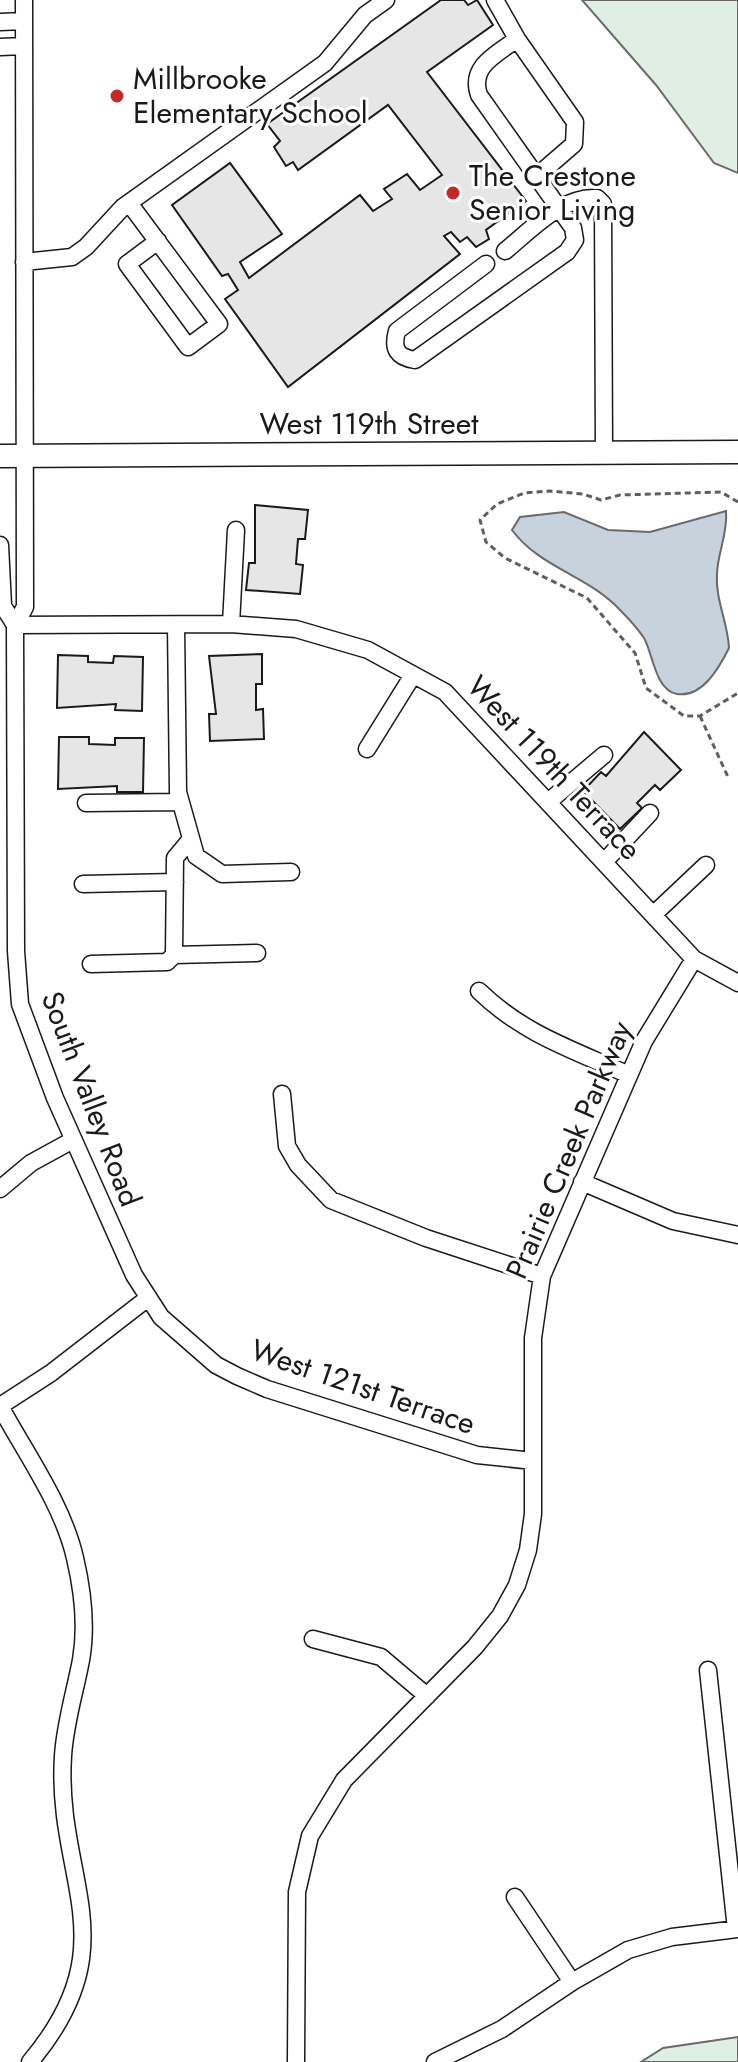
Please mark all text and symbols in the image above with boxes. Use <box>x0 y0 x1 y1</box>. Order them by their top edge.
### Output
place label: Millbrooke Elementary School <box>133 57 368 134</box>
marker: Millbrooke Elementary School <box>108 87 126 105</box>
place label: The Crestone Senior Living <box>469 154 636 231</box>
marker: The Crestone Senior Living <box>444 184 462 202</box>
street label: West 119th Street <box>260 402 479 445</box>
street label: West 119th Terrace <box>457 666 651 870</box>
street label: South Valley Road <box>31 985 152 1213</box>
street label: Prairie Creek Parkway <box>495 1014 643 1285</box>
street label: West 121st Terrace <box>245 1328 481 1445</box>

